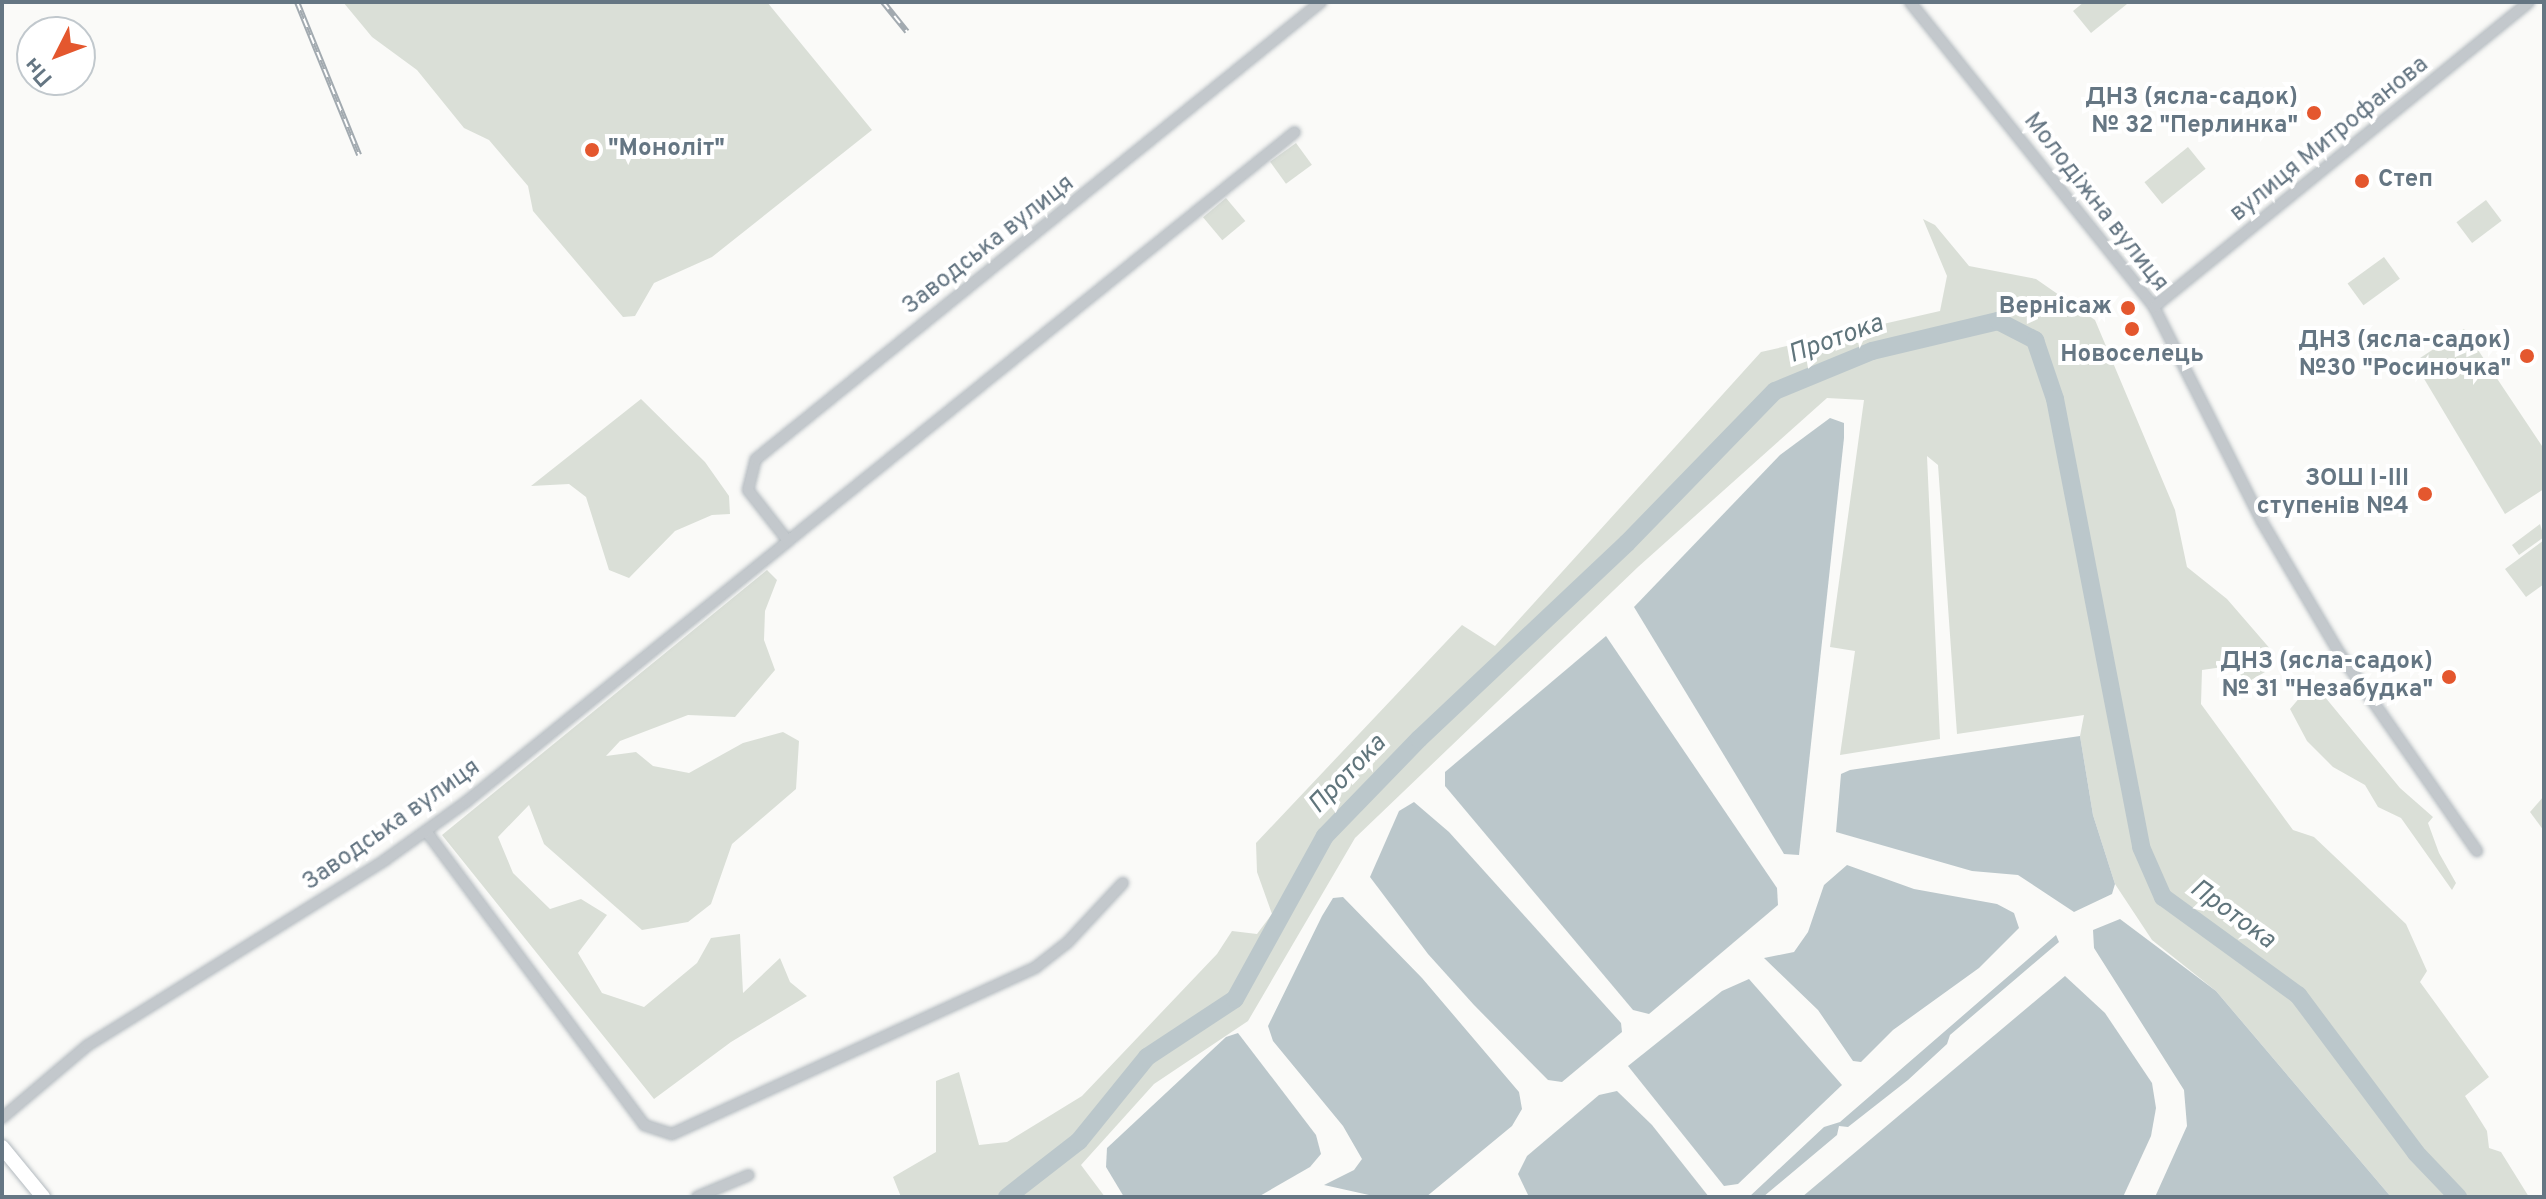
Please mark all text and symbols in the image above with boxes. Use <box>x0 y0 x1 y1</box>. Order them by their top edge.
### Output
north arrow <box>16 16 96 96</box>
text: Пн <box>19 51 59 91</box>
street label: вулиця Митрофанова <box>2225 51 2435 229</box>
place label: ДНЗ (ясла-садок) № 32 "Перлинка" <box>2085 85 2298 141</box>
marker: ДНЗ (ясла-садок) № 32 "Перлинка" <box>2305 104 2323 122</box>
street label: Молодіжна вулиця <box>2016 108 2174 298</box>
place label: "Моноліт" <box>608 136 725 164</box>
marker: "Моноліт" <box>583 141 601 159</box>
place label: Степ <box>2378 167 2433 195</box>
street label: Заводська вулиця <box>897 170 1081 322</box>
marker: Степ <box>2353 172 2371 190</box>
place label: Вернісаж <box>1999 294 2112 322</box>
marker: Вернісаж <box>2119 299 2137 317</box>
water label: Протока <box>1784 309 1888 371</box>
marker: Новоселець <box>2123 320 2141 338</box>
place label: ДНЗ (ясла-садок) №30 "Росиночка" <box>2298 328 2511 384</box>
place label: Новоселець <box>2060 342 2204 370</box>
marker: ДНЗ (ясла-садок) №30 "Росиночка" <box>2518 347 2536 365</box>
place label: ЗОШ І-ІІІ ступенів №4 <box>2257 466 2409 522</box>
marker: ЗОШ І-ІІІ ступенів №4 <box>2416 485 2434 503</box>
place label: ДНЗ (ясла-садок) № 31 "Незабудка" <box>2220 649 2433 705</box>
marker: ДНЗ (ясла-садок) № 31 "Незабудка" <box>2440 668 2458 686</box>
water label: Протока <box>1303 729 1393 821</box>
street label: Заводська вулиця <box>298 754 486 898</box>
water label: Протока <box>2183 873 2281 957</box>

